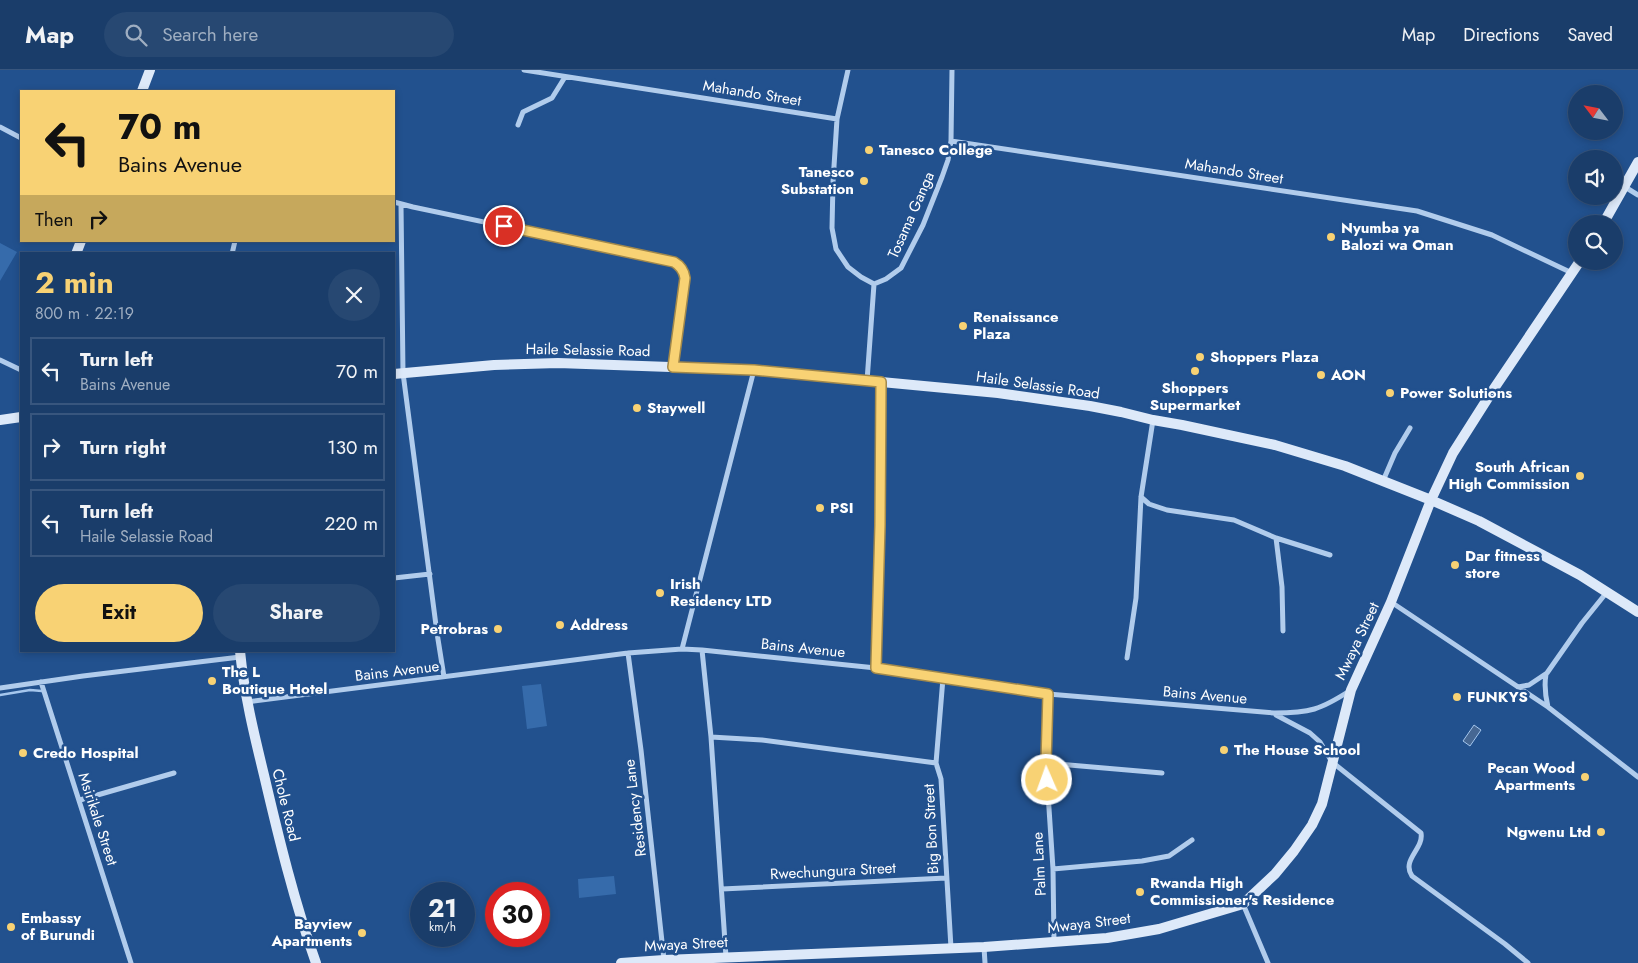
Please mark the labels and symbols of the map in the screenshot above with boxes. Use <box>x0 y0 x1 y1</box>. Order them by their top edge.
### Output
street label: Mahando Street <box>701 74 803 112</box>
north arrow <box>1568 85 1622 140</box>
place label: Tanesco College <box>879 139 993 161</box>
marker: Tanesco College <box>863 144 875 156</box>
street label: Mahando Street <box>1183 152 1285 190</box>
place label: Tanesco Substation <box>781 161 854 200</box>
street label: Tosama Ganga <box>882 168 940 262</box>
marker: Tanesco Substation <box>858 175 870 187</box>
pin <box>483 205 525 247</box>
place label: Nyumba ya Balozi wa Oman <box>1341 217 1454 256</box>
marker: Nyumba ya Balozi wa Oman <box>1325 231 1337 243</box>
place label: Renaissance Plaza <box>973 306 1059 345</box>
marker: Renaissance Plaza <box>957 320 969 332</box>
street label: Haile Selassie Road <box>525 338 651 362</box>
place label: Shoppers Plaza <box>1210 346 1319 368</box>
marker: Shoppers Plaza <box>1194 351 1206 363</box>
place label: AON <box>1330 364 1366 386</box>
street label: Haile Selassie Road <box>975 365 1101 405</box>
marker: Shoppers Supermarket <box>1189 365 1201 377</box>
marker: AON <box>1315 369 1327 381</box>
place label: Shoppers Supermarket <box>1150 377 1240 416</box>
place label: Power Solutions <box>1400 382 1512 404</box>
marker: Power Solutions <box>1384 387 1396 399</box>
place label: Staywell <box>647 397 705 419</box>
marker: Staywell <box>631 402 643 414</box>
place label: South African High Commission <box>1448 456 1570 495</box>
marker: South African High Commission <box>1574 470 1586 482</box>
place label: PSI <box>830 497 854 519</box>
marker: PSI <box>814 502 826 514</box>
place label: Dar fitness store <box>1465 545 1540 584</box>
marker: Dar fitness store <box>1449 559 1461 571</box>
place label: Irish Residency LTD <box>670 573 772 612</box>
marker: Irish Residency LTD <box>654 587 666 599</box>
street label: Mwaya Street <box>1329 598 1385 684</box>
place label: Address <box>569 614 628 636</box>
place label: Petrobras <box>421 618 488 640</box>
marker: Address <box>554 619 566 631</box>
marker: Petrobras <box>492 623 504 635</box>
street label: Bains Avenue <box>760 633 847 663</box>
street label: Bains Avenue <box>354 655 441 687</box>
place label: The L Boutique Hotel <box>222 661 327 700</box>
marker: The L Boutique Hotel <box>206 675 218 687</box>
street label: Bains Avenue <box>1162 680 1248 710</box>
place label: FUNKYS <box>1467 686 1528 708</box>
marker: FUNKYS <box>1451 691 1463 703</box>
place label: The House School <box>1234 739 1360 761</box>
place label: Credo Hospital <box>33 742 138 764</box>
marker: The House School <box>1218 744 1230 756</box>
marker: Credo Hospital <box>17 747 29 759</box>
position arrow <box>1020 753 1072 805</box>
place label: Pecan Wood Apartments <box>1487 757 1575 796</box>
street label: Residency Lane <box>618 758 652 858</box>
street label: Chole Road <box>266 766 306 844</box>
street label: Msirikale Street <box>73 770 123 869</box>
marker: Pecan Wood Apartments <box>1579 771 1591 783</box>
street label: Big Bon Street <box>918 783 944 875</box>
place label: Ngwenu Ltd <box>1506 821 1591 843</box>
marker: Ngwenu Ltd <box>1595 826 1607 838</box>
street label: Palm Lane <box>1026 831 1052 897</box>
street label: Rwechungura Street <box>770 857 897 885</box>
place label: Rwanda High Commissioner's Residence <box>1150 872 1335 911</box>
speed limit sign: 30 <box>485 882 550 947</box>
marker: Rwanda High Commissioner's Residence <box>1134 886 1146 898</box>
place label: Embassy of Burundi <box>21 907 95 946</box>
street label: Mwaya Street <box>1046 907 1132 939</box>
place label: Bayview Apartments <box>271 913 353 952</box>
marker: Embassy of Burundi <box>5 921 17 933</box>
marker: Bayview Apartments <box>356 927 368 939</box>
street label: Mwaya Street <box>644 931 729 957</box>

